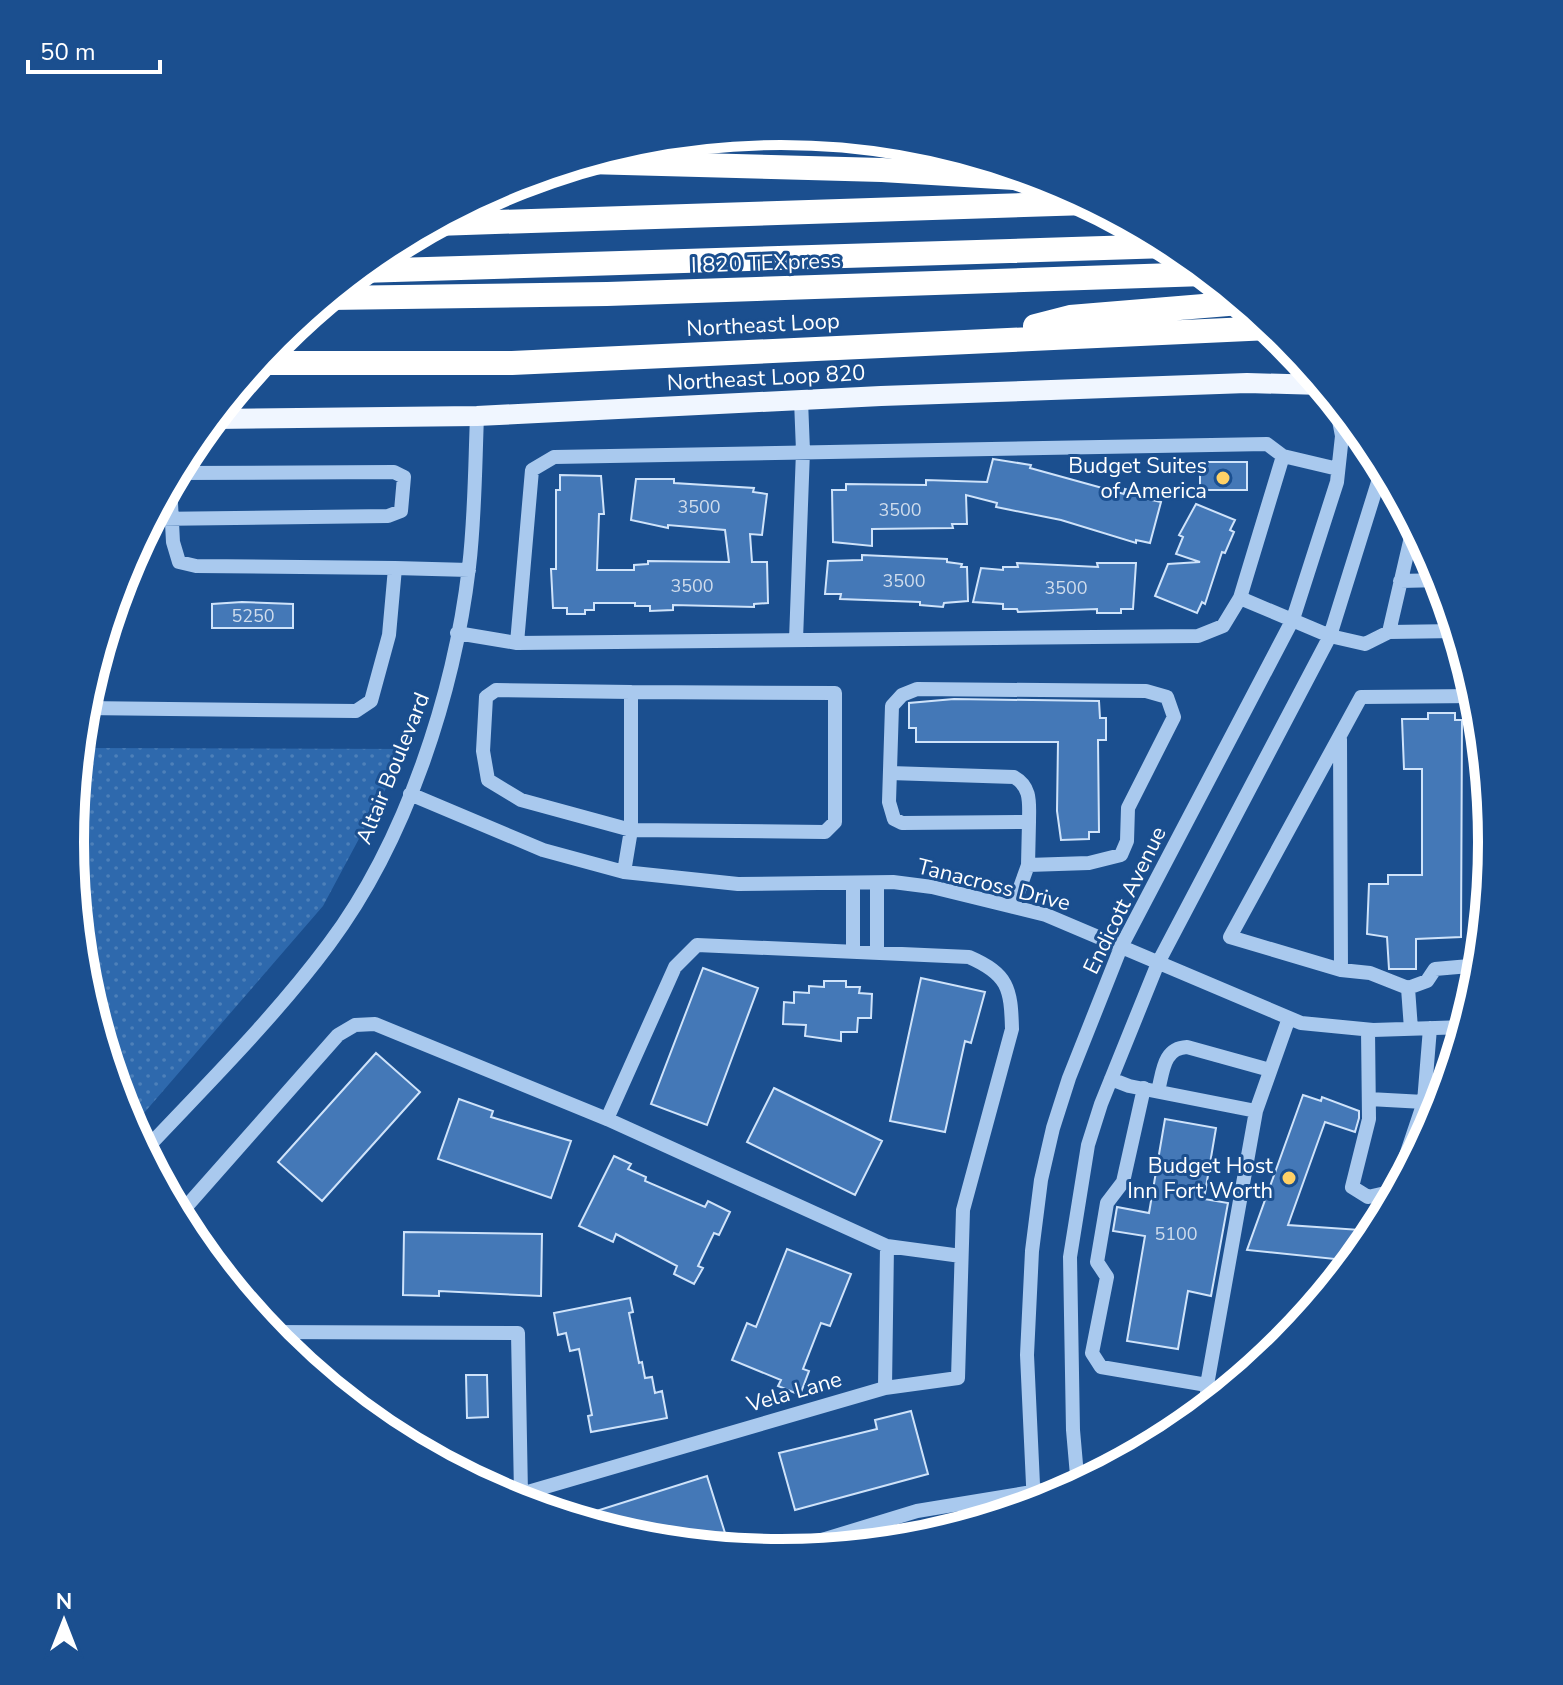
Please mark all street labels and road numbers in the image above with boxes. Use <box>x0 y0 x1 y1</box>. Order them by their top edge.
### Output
street label: I 820 TEXpress <box>690 245 842 281</box>
street label: Northeast Loop <box>686 306 840 344</box>
street label: Northeast Loop 820 <box>666 358 866 398</box>
street label: Altair Boulevard <box>349 688 437 849</box>
street label: Endicott Avenue <box>1076 822 1174 979</box>
street label: Tanacross Drive <box>914 851 1073 918</box>
street label: Vela Lane <box>742 1364 845 1420</box>

